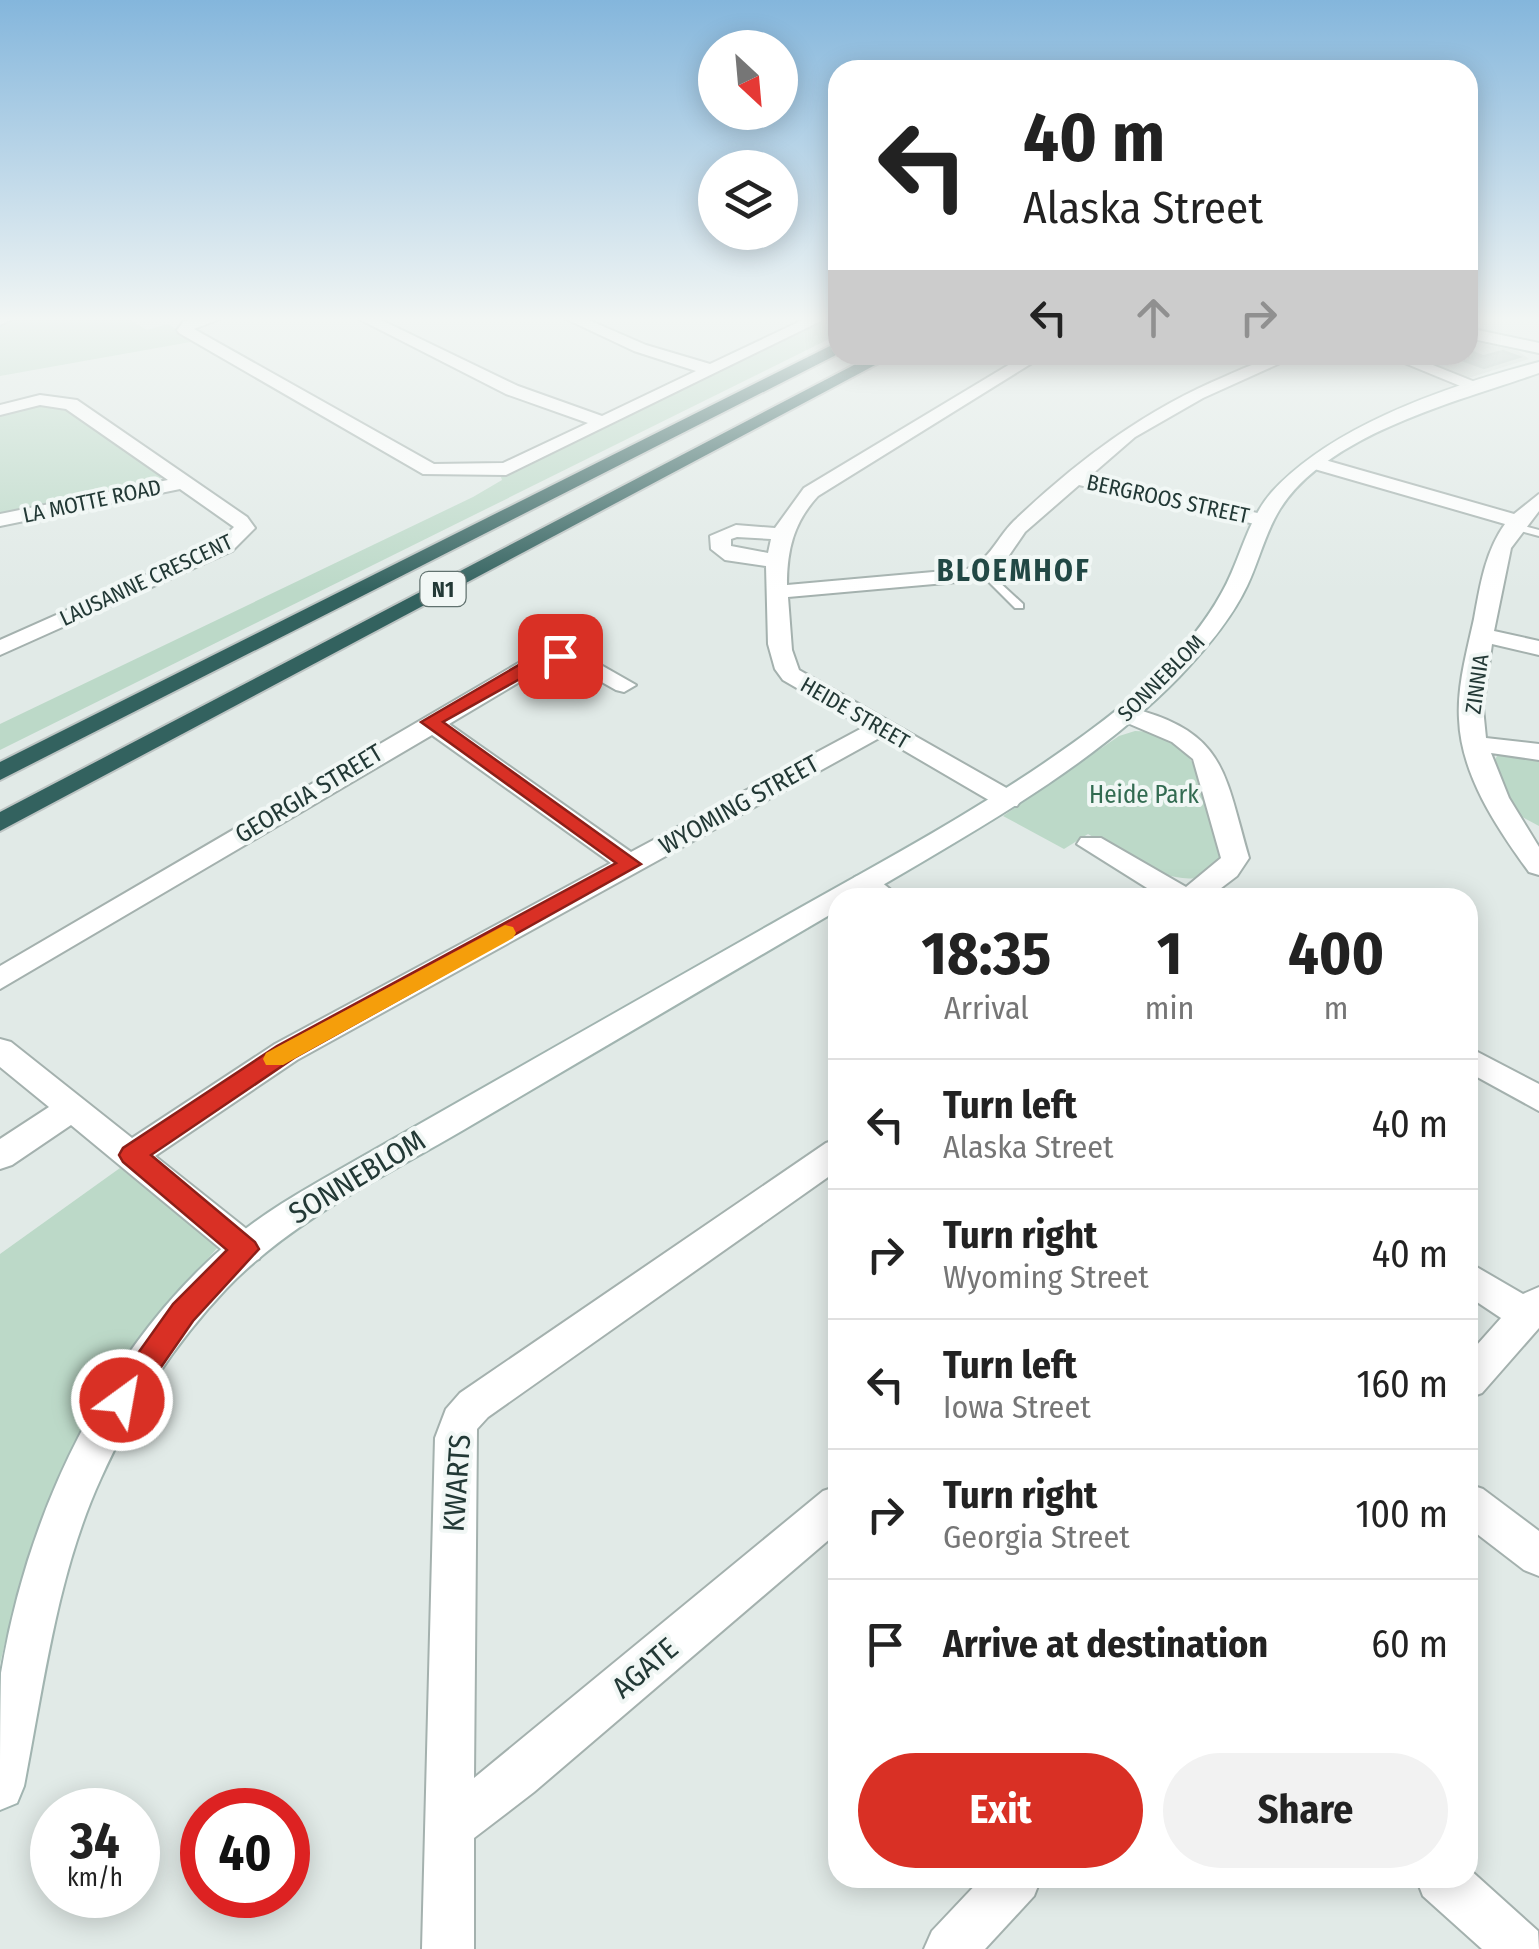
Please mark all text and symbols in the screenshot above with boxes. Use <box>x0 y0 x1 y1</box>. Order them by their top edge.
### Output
north arrow <box>698 30 798 130</box>
map controls <box>698 30 798 250</box>
text: 40 m <box>1023 96 1165 180</box>
icon: left <box>858 100 988 230</box>
button: layers <box>698 150 798 250</box>
text: Alaska Street <box>1023 181 1263 235</box>
icon: left <box>1021 290 1076 345</box>
icon: ahead <box>1126 290 1181 345</box>
icon: right <box>1231 290 1286 345</box>
street label: BERGROOS STREET <box>1084 469 1253 530</box>
street label: LA MOTTE ROAD <box>20 473 164 529</box>
street label: LAUSANNE CRESCENT <box>55 528 237 632</box>
district label: BLOEMHOF <box>937 553 1091 589</box>
road number: N1 <box>420 572 466 606</box>
pin <box>518 614 603 699</box>
icon: arrive <box>533 629 588 684</box>
street label: SONNEBLOM <box>1112 629 1210 727</box>
street label: ZINNIA <box>1459 652 1495 716</box>
street label: HEIDE STREET <box>796 671 915 755</box>
street label: GEORGIA STREET <box>230 738 389 850</box>
street label: WYOMING STREET <box>654 749 824 861</box>
park label: Heide Park <box>1089 780 1199 810</box>
text: 18:35 <box>922 918 1051 990</box>
text: 1 <box>1157 918 1182 990</box>
text: 400 <box>1288 918 1384 990</box>
text: Arrival <box>944 989 1029 1027</box>
text: min <box>1145 989 1194 1027</box>
text: m <box>1324 989 1348 1027</box>
text: Turn left <box>943 1082 1077 1128</box>
icon: left <box>858 1097 913 1152</box>
text: 40 m <box>1372 1101 1448 1147</box>
street label: SONNEBLOM <box>282 1122 432 1232</box>
text: Alaska Street <box>943 1128 1114 1166</box>
text: Turn right <box>943 1212 1097 1258</box>
icon: right <box>858 1227 913 1282</box>
text: 40 m <box>1372 1231 1448 1277</box>
text: Wyoming Street <box>943 1258 1149 1296</box>
text: Turn left <box>943 1342 1077 1388</box>
position arrow <box>70 1348 174 1452</box>
icon: left <box>858 1357 913 1412</box>
text: 160 m <box>1356 1361 1448 1407</box>
text: Iowa Street <box>943 1388 1091 1426</box>
street label: KWARTS <box>436 1433 478 1533</box>
text: Turn right <box>943 1472 1097 1518</box>
icon: right <box>858 1487 913 1542</box>
text: 100 m <box>1355 1491 1448 1537</box>
text: Georgia Street <box>943 1518 1130 1556</box>
icon: arrive <box>858 1617 913 1672</box>
text: Arrive at destination <box>943 1621 1268 1667</box>
text: 60 m <box>1371 1621 1448 1667</box>
street label: AGATE <box>605 1630 685 1706</box>
button: Exit <box>858 1753 1143 1868</box>
button: Share <box>1163 1753 1448 1868</box>
speed limit sign: 40 <box>180 1788 310 1918</box>
text: 34 <box>70 1811 120 1871</box>
text: km/h <box>67 1863 123 1893</box>

